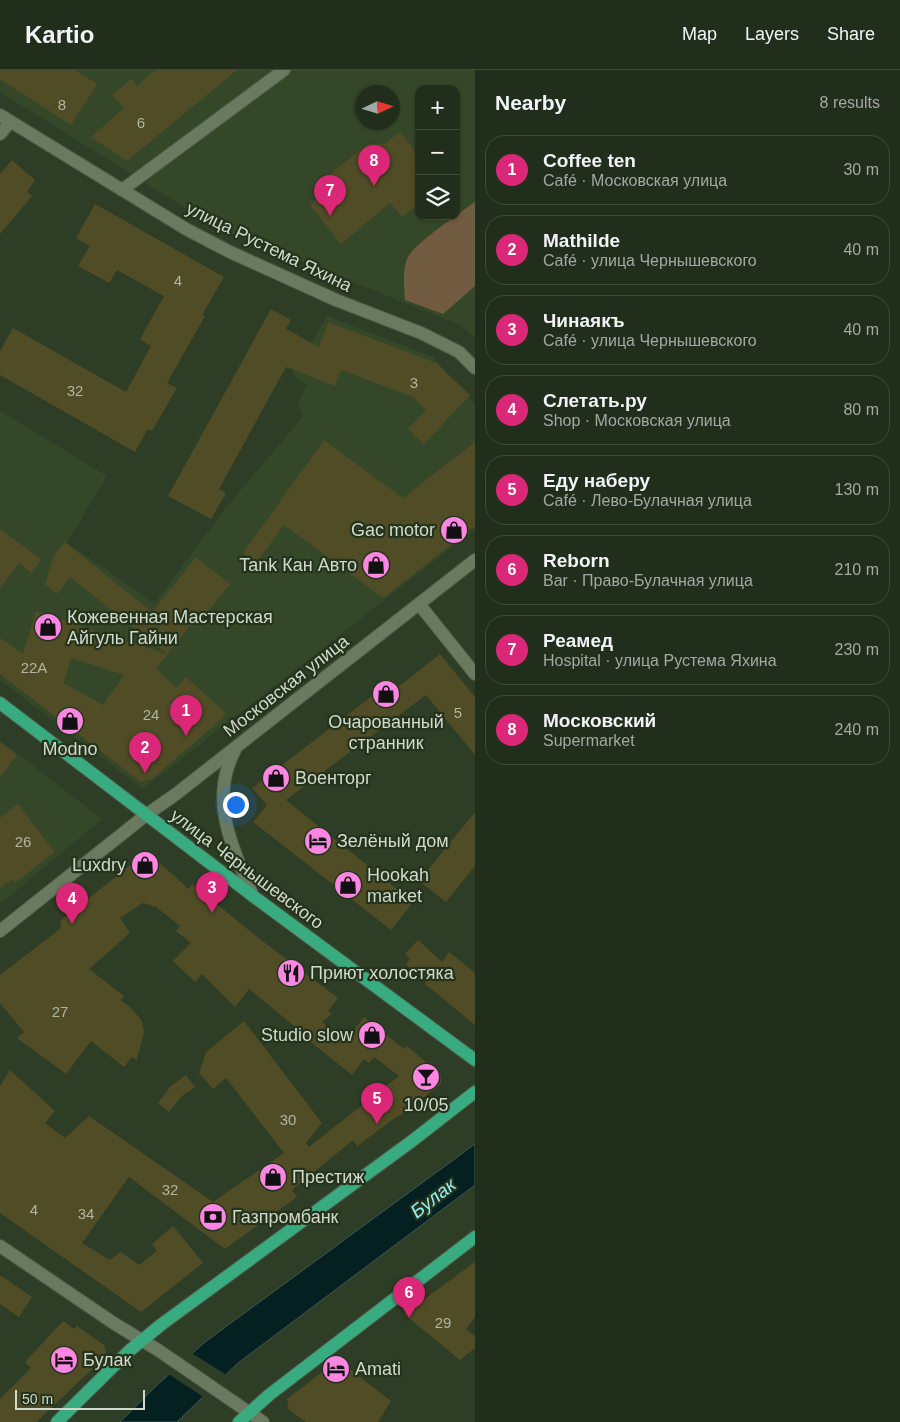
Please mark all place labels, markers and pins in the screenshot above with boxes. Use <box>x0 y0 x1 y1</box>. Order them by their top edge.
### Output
pin: 8 <box>358 145 390 186</box>
pin: 7 <box>314 175 346 216</box>
shop icon: Gac motor <box>439 515 469 545</box>
place label: Gac motor <box>351 520 435 540</box>
shop icon: Tank Кан Авто <box>361 550 391 580</box>
place label: Tank Кан Авто <box>239 555 357 575</box>
place label: Кожевенная Мастерская Айгуль Гайни <box>67 607 273 648</box>
shop icon: Кожевенная Мастерская Айгуль Гайни <box>33 612 63 642</box>
shop icon: Очарованный странник <box>371 679 401 709</box>
pin: 1 <box>170 695 202 736</box>
shop icon: Modno <box>55 706 85 736</box>
place label: Очарованный странник <box>328 712 444 753</box>
pin: 2 <box>129 732 161 773</box>
place label: Modno <box>42 739 98 759</box>
shop icon: Военторг <box>261 763 291 793</box>
place label: Военторг <box>295 768 372 788</box>
hotel icon: Зелёный дом <box>303 826 333 856</box>
place label: Зелёный дом <box>337 831 449 851</box>
shop icon: Luxdry <box>130 850 160 880</box>
place label: Luxdry <box>72 855 126 875</box>
place label: Hookah market <box>367 865 429 906</box>
shop icon: Hookah market <box>333 870 363 900</box>
pin: 3 <box>196 872 228 913</box>
pin: 4 <box>56 883 88 924</box>
restaurant icon: Приют холостяка <box>276 958 306 988</box>
place label: Приют холостяка <box>310 963 455 983</box>
shop icon: Studio slow <box>357 1020 387 1050</box>
place label: Studio slow <box>261 1025 354 1045</box>
bar icon: 10/05 <box>411 1062 441 1092</box>
pin: 5 <box>361 1083 393 1124</box>
place label: 10/05 <box>403 1095 449 1115</box>
shop icon: Престиж <box>258 1162 288 1192</box>
place label: Престиж <box>292 1167 364 1187</box>
bank icon: Газпромбанк <box>198 1202 228 1232</box>
place label: Газпромбанк <box>232 1207 339 1227</box>
pin: 6 <box>393 1277 425 1318</box>
hotel icon: Булак <box>49 1345 79 1375</box>
place label: Булак <box>83 1350 132 1370</box>
hotel icon: Amati <box>321 1354 351 1384</box>
place label: Amati <box>355 1359 401 1379</box>

